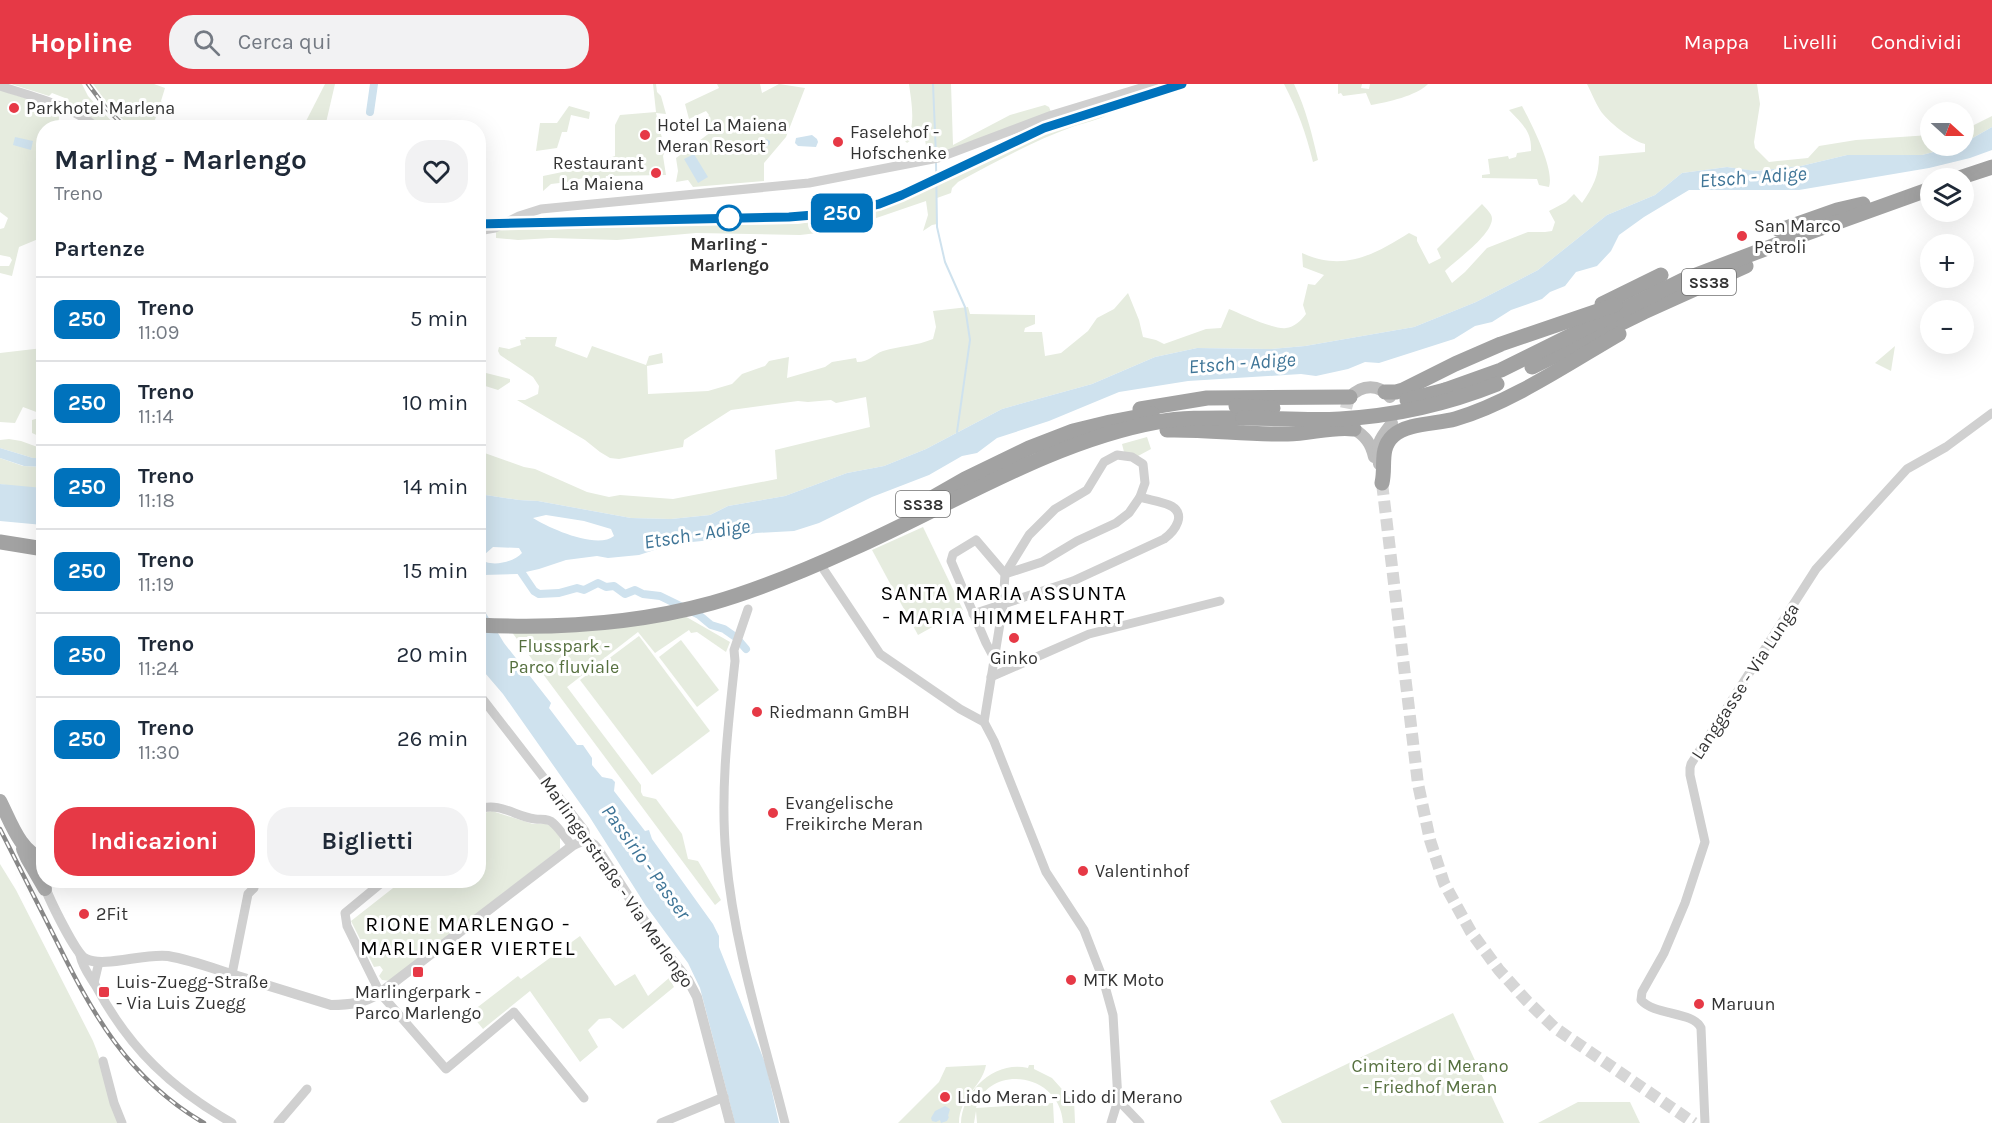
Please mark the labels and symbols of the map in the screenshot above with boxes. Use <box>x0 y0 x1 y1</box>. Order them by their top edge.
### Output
place label: Parkhotel Marlena <box>26 97 175 119</box>
marker: Parkhotel Marlena <box>7 101 21 115</box>
north arrow <box>1920 102 1974 156</box>
place label: Hotel La Maiena Meran Resort <box>657 114 787 157</box>
place label: Faselehof - Hofschenke <box>850 121 947 164</box>
marker: Hotel La Maiena Meran Resort <box>638 128 652 142</box>
marker: Faselehof - Hofschenke <box>831 135 845 149</box>
place label: Restaurant La Maiena <box>553 152 644 195</box>
water label: Etsch - Adige <box>1699 162 1807 192</box>
marker: Restaurant La Maiena <box>649 166 663 180</box>
line badge: 250 <box>808 194 876 232</box>
marker: Marling - Marlengo <box>716 205 742 231</box>
place label: San Marco Petroli <box>1754 215 1841 258</box>
marker: San Marco Petroli <box>1735 229 1749 243</box>
place label: Marling - Marlengo <box>689 233 769 276</box>
road number: SS38 <box>1682 269 1736 295</box>
water label: Etsch - Adige <box>1188 348 1296 378</box>
road number: SS38 <box>896 491 950 517</box>
water label: Etsch - Adige <box>642 514 752 554</box>
district label: SANTA MARIA ASSUNTA - MARIA HIMMELFAHRT <box>880 581 1128 629</box>
street label: Langgasse - Via Lunga <box>1686 599 1804 763</box>
marker: Ginko <box>1007 631 1021 645</box>
park label: Flusspark - Parco fluviale <box>509 635 619 678</box>
place label: Ginko <box>990 647 1038 669</box>
place label: Riedmann GmBH <box>769 701 910 723</box>
marker: Riedmann GmBH <box>750 705 764 719</box>
street label: Marlingerstraße - Via Marlengo <box>535 772 699 992</box>
place label: Evangelische Freikirche Meran <box>785 792 923 835</box>
water label: Passirio - Passer <box>597 800 696 925</box>
marker: Evangelische Freikirche Meran <box>766 806 780 820</box>
place label: Valentinhof <box>1095 860 1190 882</box>
marker: Valentinhof <box>1076 864 1090 878</box>
place label: 2Fit <box>96 903 128 925</box>
marker: 2Fit <box>77 907 91 921</box>
district label: RIONE MARLENGO - MARLINGER VIERTEL <box>360 912 576 960</box>
marker: Marlingerpark - Parco Marlengo <box>411 965 425 979</box>
place label: MTK Moto <box>1083 969 1164 991</box>
place label: Luis-Zuegg-Straße - Via Luis Zuegg <box>116 971 268 1014</box>
marker: MTK Moto <box>1064 973 1078 987</box>
place label: Marlingerpark - Parco Marlengo <box>355 981 481 1024</box>
marker: Luis-Zuegg-Straße - Via Luis Zuegg <box>97 985 111 999</box>
place label: Maruun <box>1711 993 1775 1015</box>
marker: Maruun <box>1692 997 1706 1011</box>
park label: Cimitero di Merano - Friedhof Meran <box>1351 1055 1509 1098</box>
place label: Lido Meran - Lido di Merano <box>957 1086 1183 1108</box>
marker: Lido Meran - Lido di Merano <box>938 1090 952 1104</box>

